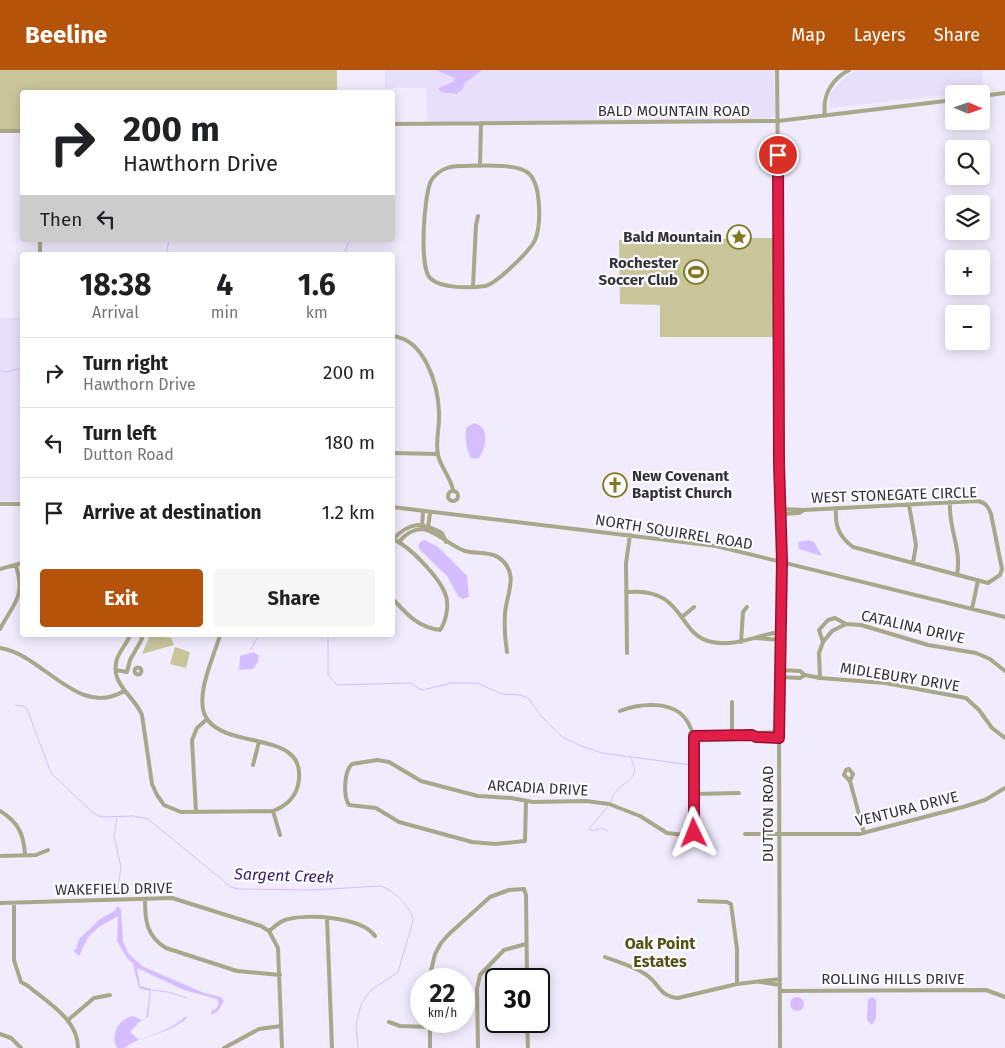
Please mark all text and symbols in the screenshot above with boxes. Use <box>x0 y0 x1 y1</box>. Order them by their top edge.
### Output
text: Beeline <box>25 21 107 49</box>
text: Map <box>791 24 826 46</box>
text: Layers <box>854 24 906 46</box>
text: Share <box>934 24 980 46</box>
north arrow <box>945 85 990 130</box>
map controls <box>945 85 990 350</box>
street label: BALD MOUNTAIN ROAD <box>598 102 750 120</box>
text: 200 m <box>123 108 220 150</box>
icon: right <box>40 110 105 175</box>
pin <box>757 134 799 176</box>
button: search <box>945 140 990 185</box>
icon: arrive <box>764 141 792 169</box>
text: Hawthorn Drive <box>123 150 278 177</box>
button: layers <box>945 195 990 240</box>
icon: left <box>92 205 120 233</box>
text: Then <box>40 208 82 231</box>
place icon: Bald Mountain <box>726 224 752 250</box>
place label: Bald Mountain <box>623 228 722 246</box>
button: + <box>945 250 990 295</box>
place label: Rochester Soccer Club <box>599 254 679 289</box>
sports icon: Rochester Soccer Club <box>683 259 709 285</box>
text: 18:38 <box>79 267 151 303</box>
text: 4 <box>216 267 233 303</box>
text: 1.6 <box>298 267 336 303</box>
text: Arrival <box>92 303 139 322</box>
text: min <box>211 303 238 322</box>
text: km <box>306 303 328 322</box>
button: − <box>945 305 990 350</box>
text: Turn right <box>83 352 168 375</box>
icon: right <box>40 359 68 387</box>
text: 200 m <box>323 361 375 384</box>
text: Hawthorn Drive <box>83 375 196 394</box>
text: Turn left <box>83 422 157 445</box>
icon: left <box>40 429 68 457</box>
text: 180 m <box>324 431 375 454</box>
text: Dutton Road <box>83 445 174 464</box>
place label: New Covenant Baptist Church <box>632 467 732 502</box>
church icon: New Covenant Baptist Church <box>602 472 628 498</box>
street label: WEST STONEGATE CIRCLE <box>811 483 977 507</box>
icon: arrive <box>40 499 68 527</box>
text: Arrive at destination <box>83 501 262 524</box>
text: 1.2 km <box>322 501 375 524</box>
street label: NORTH SQUIRREL ROAD <box>594 511 754 553</box>
button: Exit <box>40 569 203 627</box>
button: Share <box>213 569 375 627</box>
street label: CATALINA DRIVE <box>859 606 967 648</box>
street label: MIDLEBURY DRIVE <box>839 659 961 695</box>
street label: DUTTON ROAD <box>759 766 777 862</box>
street label: ARCADIA DRIVE <box>487 776 589 800</box>
street label: VENTURA DRIVE <box>854 788 960 830</box>
position arrow <box>667 806 719 858</box>
water label: Sargent Creek <box>233 864 334 887</box>
street label: WAKEFIELD DRIVE <box>55 879 173 899</box>
district label: Oak Point Estates <box>625 934 696 971</box>
speed limit sign: 30 <box>485 968 550 1033</box>
street label: ROLLING HILLS DRIVE <box>821 970 965 988</box>
text: 22 <box>430 979 455 1009</box>
text: km/h <box>428 1006 457 1020</box>

